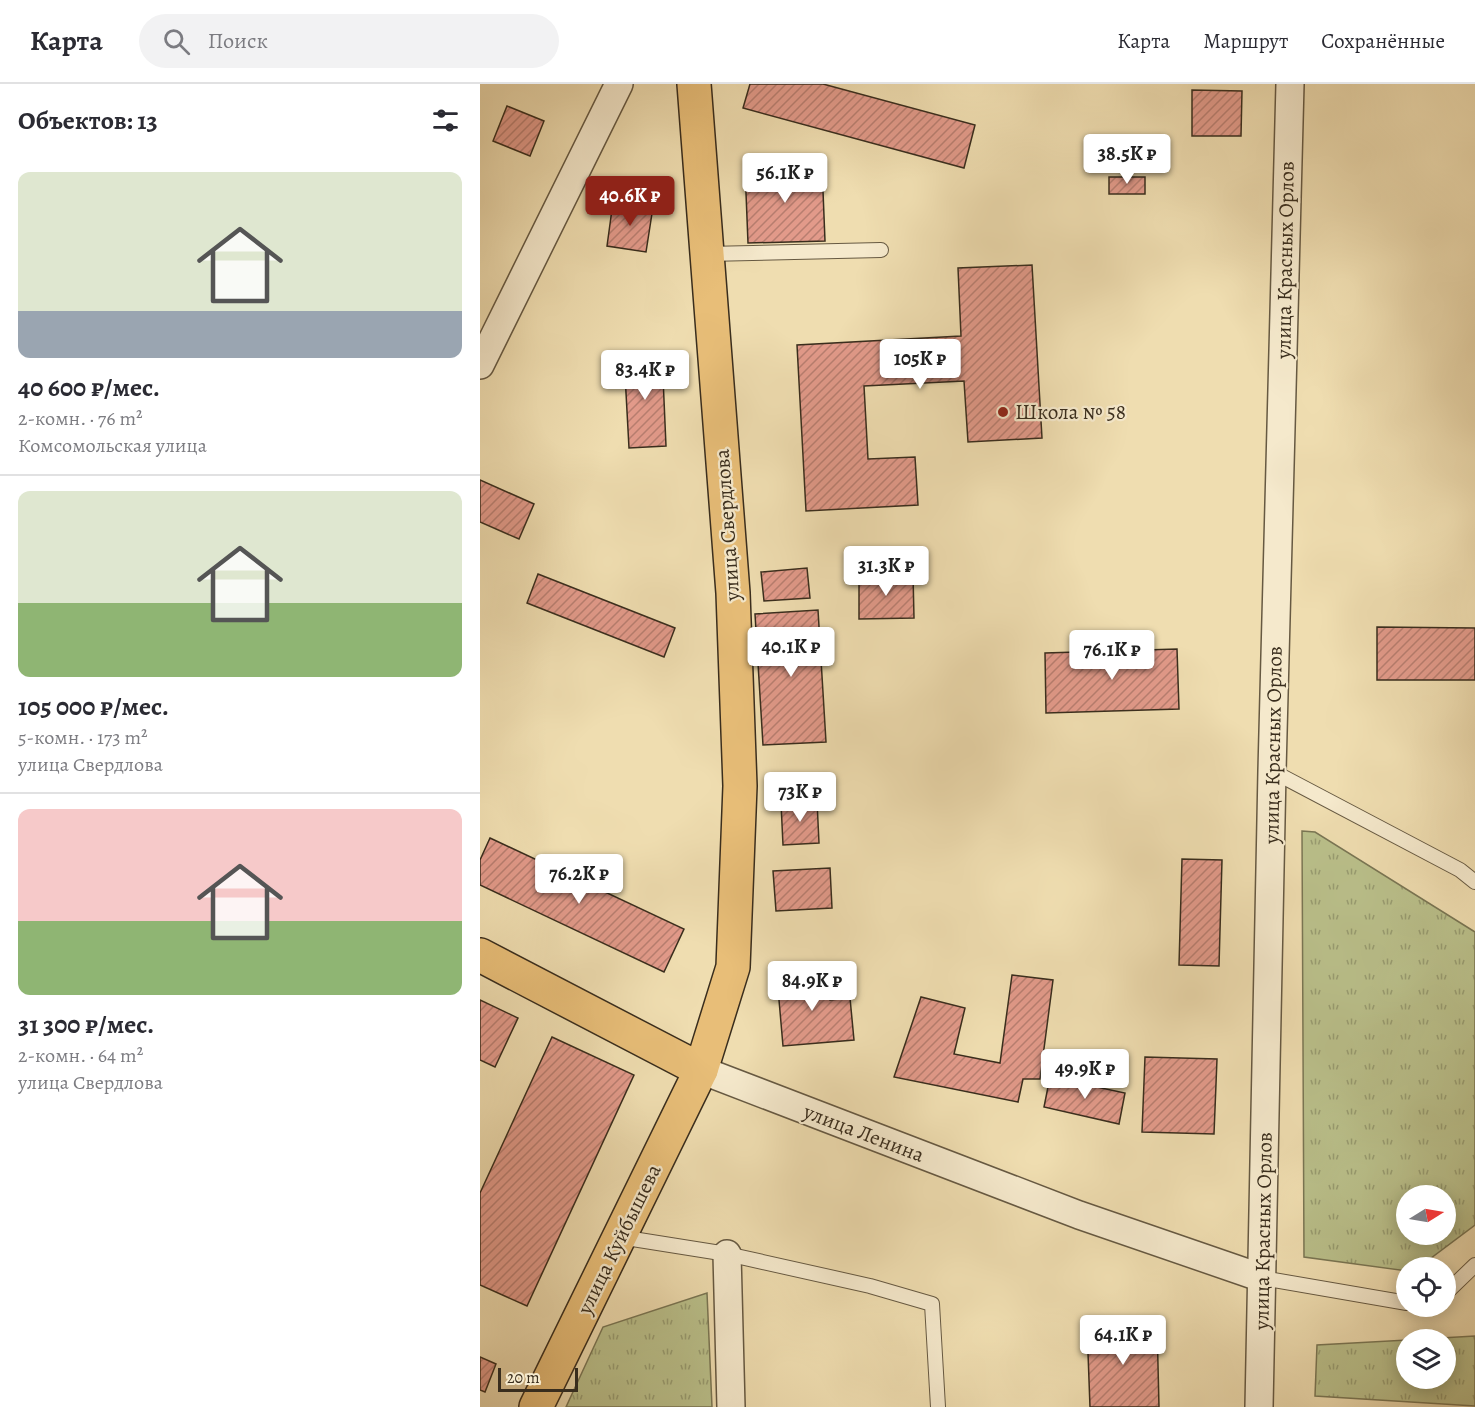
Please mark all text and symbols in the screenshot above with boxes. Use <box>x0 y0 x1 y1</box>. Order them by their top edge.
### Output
search box <box>139 14 559 68</box>
text: Карта <box>30 22 103 60</box>
icon: search <box>160 25 193 58</box>
text: Поиск <box>208 26 268 56</box>
text: Карта <box>1117 27 1170 55</box>
text: Маршрут <box>1203 27 1288 55</box>
text: Сохранённые <box>1321 27 1445 55</box>
text: Объектов: 13 <box>18 103 158 138</box>
icon: filters <box>429 104 462 137</box>
pin: 38.5K ₽ <box>1072 134 1182 185</box>
text: 38.5K ₽ <box>1097 140 1157 167</box>
pin: 56.1K ₽ <box>730 153 840 204</box>
text: 56.1K ₽ <box>756 159 814 186</box>
street label: улица Красных Орлов <box>1269 161 1301 360</box>
pin: 40.6K ₽ <box>575 176 685 227</box>
text: 40.6K ₽ <box>599 182 661 209</box>
icon: home <box>186 211 294 319</box>
pin: 105K ₽ <box>871 339 969 390</box>
text: 105K ₽ <box>894 345 946 372</box>
pin: 83.4K ₽ <box>590 350 700 401</box>
text: 83.4K ₽ <box>615 356 675 383</box>
text: 40 600 ₽/мес. <box>18 370 160 405</box>
place label: Школа № 58 <box>1015 398 1126 426</box>
text: 2-комн. · 76 m² <box>18 405 143 432</box>
marker: Школа № 58 <box>996 405 1010 419</box>
text: Комсомольская улица <box>18 432 207 459</box>
street label: улица Свердлова <box>708 448 746 603</box>
icon: home <box>186 530 294 638</box>
pin: 31.3K ₽ <box>831 546 941 597</box>
text: 31.3K ₽ <box>858 552 914 579</box>
pin: 40.1K ₽ <box>736 627 846 678</box>
pin: 76.1K ₽ <box>1057 630 1167 681</box>
text: 40.1K ₽ <box>762 633 820 660</box>
text: 76.1K ₽ <box>1083 636 1141 663</box>
street label: улица Красных Орлов <box>1257 646 1289 845</box>
text: 105 000 ₽/мес. <box>18 689 169 724</box>
text: 5-комн. · 173 m² <box>18 724 148 751</box>
text: улица Свердлова <box>18 751 163 778</box>
pin: 73K ₽ <box>758 772 842 823</box>
text: 73K ₽ <box>778 778 822 805</box>
icon: home <box>186 848 294 956</box>
pin: 76.2K ₽ <box>524 854 634 905</box>
text: 76.2K ₽ <box>549 860 609 887</box>
pin: 84.9K ₽ <box>757 961 867 1012</box>
text: 84.9K ₽ <box>782 967 842 994</box>
text: 31 300 ₽/мес. <box>18 1007 154 1042</box>
text: 2-комн. · 64 m² <box>18 1042 143 1069</box>
pin: 49.9K ₽ <box>1030 1049 1140 1100</box>
text: 49.9K ₽ <box>1055 1055 1115 1082</box>
text: улица Свердлова <box>18 1069 163 1096</box>
street label: улица Ленина <box>799 1097 929 1169</box>
street label: улица Красных Орлов <box>1247 1132 1279 1331</box>
street label: улица Куйбышева <box>570 1159 668 1320</box>
north arrow <box>1396 1185 1456 1245</box>
map controls <box>1396 1185 1456 1389</box>
button: locate <box>1396 1257 1456 1317</box>
pin: 64.1K ₽ <box>1068 1315 1178 1366</box>
text: 64.1K ₽ <box>1094 1321 1152 1348</box>
button: layers <box>1396 1329 1456 1389</box>
scale bar <box>498 1365 578 1392</box>
text: 20 m <box>507 1367 540 1389</box>

